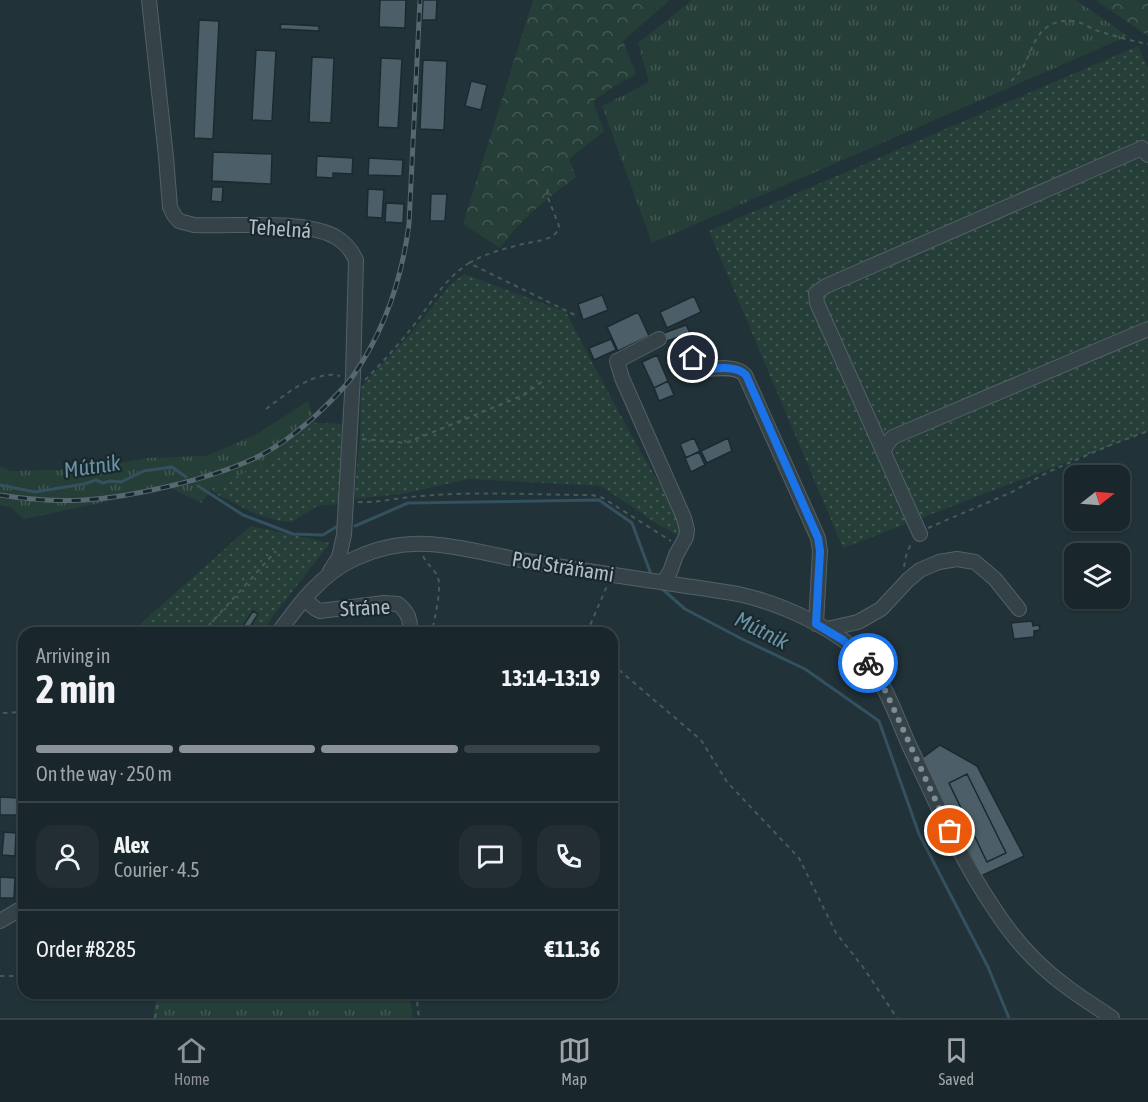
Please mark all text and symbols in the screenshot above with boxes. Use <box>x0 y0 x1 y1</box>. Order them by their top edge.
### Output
street label: Tehelná <box>248 214 312 242</box>
pin <box>667 332 718 383</box>
icon: home <box>676 341 709 374</box>
water label: Mútnik <box>62 449 122 483</box>
north arrow <box>1064 465 1130 531</box>
map controls <box>1064 465 1130 609</box>
button: layers <box>1064 543 1130 609</box>
street label: Pod Stráňami <box>510 546 616 586</box>
street label: Stráne <box>339 594 391 620</box>
water label: Mútnik <box>731 605 794 655</box>
courier <box>838 633 898 693</box>
text: Arriving in <box>36 644 110 667</box>
icon: bike <box>852 647 885 680</box>
text: 13:14–13:19 <box>502 665 600 691</box>
text: 2 min <box>36 667 116 711</box>
text: On the way · 250 m <box>36 762 172 785</box>
pin <box>924 805 975 856</box>
icon: bag <box>933 814 966 847</box>
button: person <box>36 825 99 888</box>
button: chat <box>459 825 522 888</box>
button: phone <box>537 825 600 888</box>
text: Alex <box>114 832 149 858</box>
text: Courier · 4.5 <box>114 858 200 881</box>
text: Order #8285 <box>36 936 136 962</box>
text: €11.36 <box>545 936 600 962</box>
tab: Home <box>174 1034 210 1088</box>
tab: Map <box>558 1034 591 1088</box>
tab: Saved <box>939 1034 974 1088</box>

